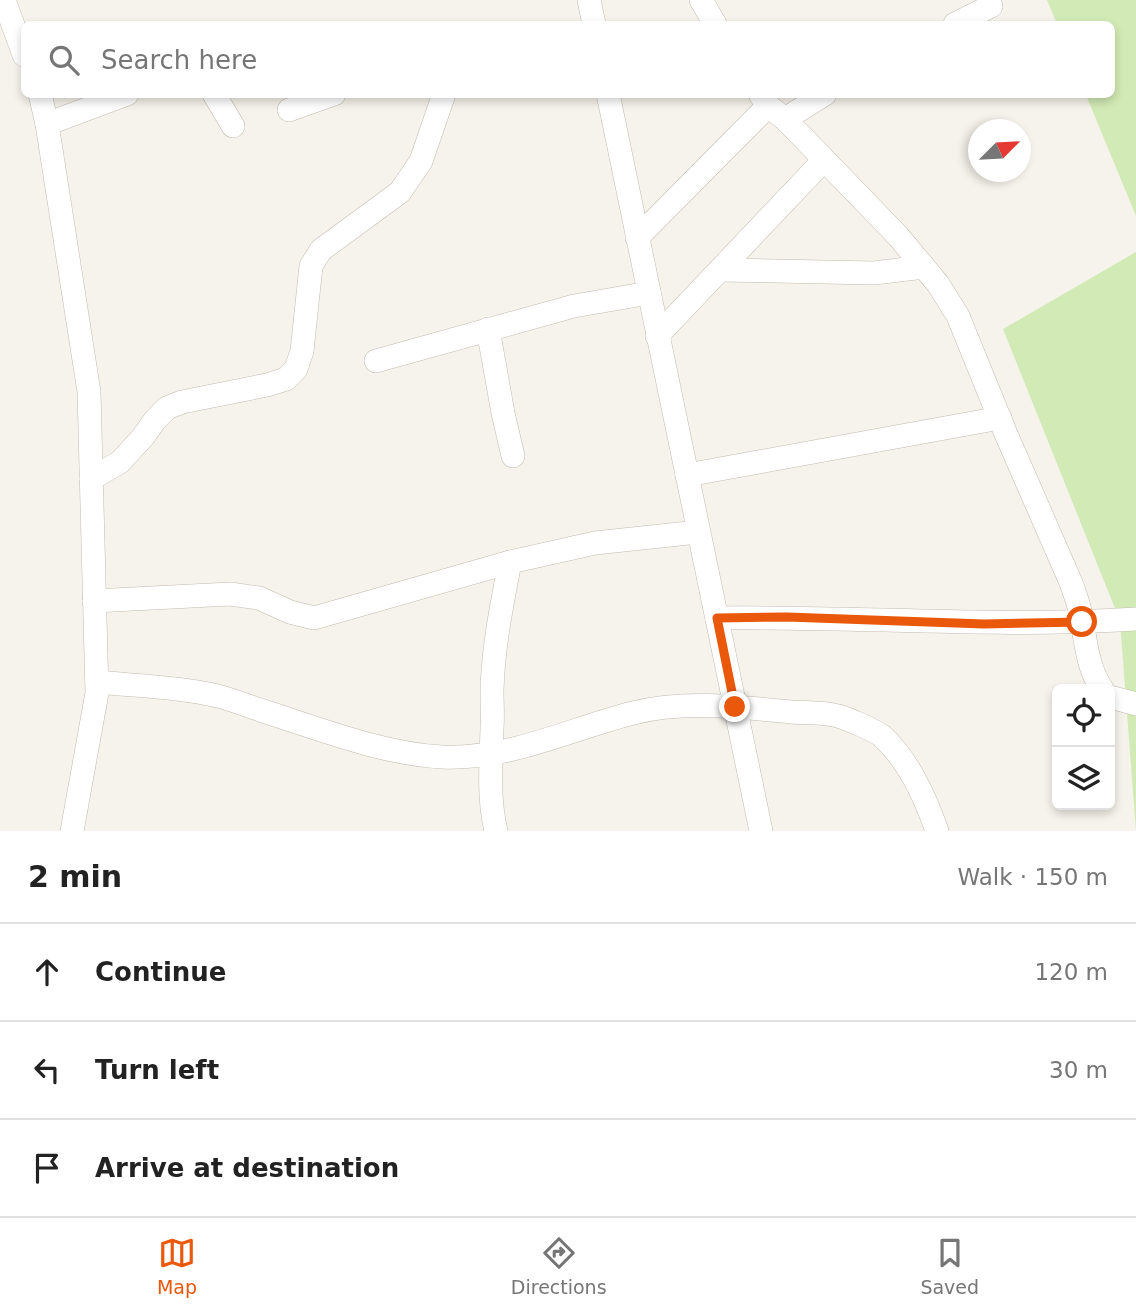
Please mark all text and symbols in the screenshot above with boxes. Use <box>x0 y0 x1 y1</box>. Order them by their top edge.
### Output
search box <box>21 21 1115 98</box>
icon: search <box>45 41 83 79</box>
text: Search here <box>101 45 257 75</box>
north arrow <box>968 119 1031 182</box>
route start <box>1066 606 1097 637</box>
map controls <box>1052 684 1115 810</box>
button: locate <box>1052 684 1115 747</box>
route end <box>719 691 750 722</box>
button: layers <box>1052 747 1115 810</box>
text: 2 min <box>28 859 122 894</box>
text: Walk · 150 m <box>957 864 1108 890</box>
icon: ahead <box>28 953 66 991</box>
text: Continue <box>95 957 226 987</box>
text: 120 m <box>1034 959 1108 985</box>
icon: left <box>28 1051 66 1089</box>
text: Turn left <box>95 1055 219 1085</box>
text: 30 m <box>1049 1057 1108 1083</box>
icon: arrive <box>28 1149 66 1187</box>
text: Arrive at destination <box>95 1153 399 1183</box>
tab: Map <box>157 1234 197 1298</box>
tab: Directions <box>511 1234 607 1298</box>
tab: Saved <box>920 1234 979 1298</box>

